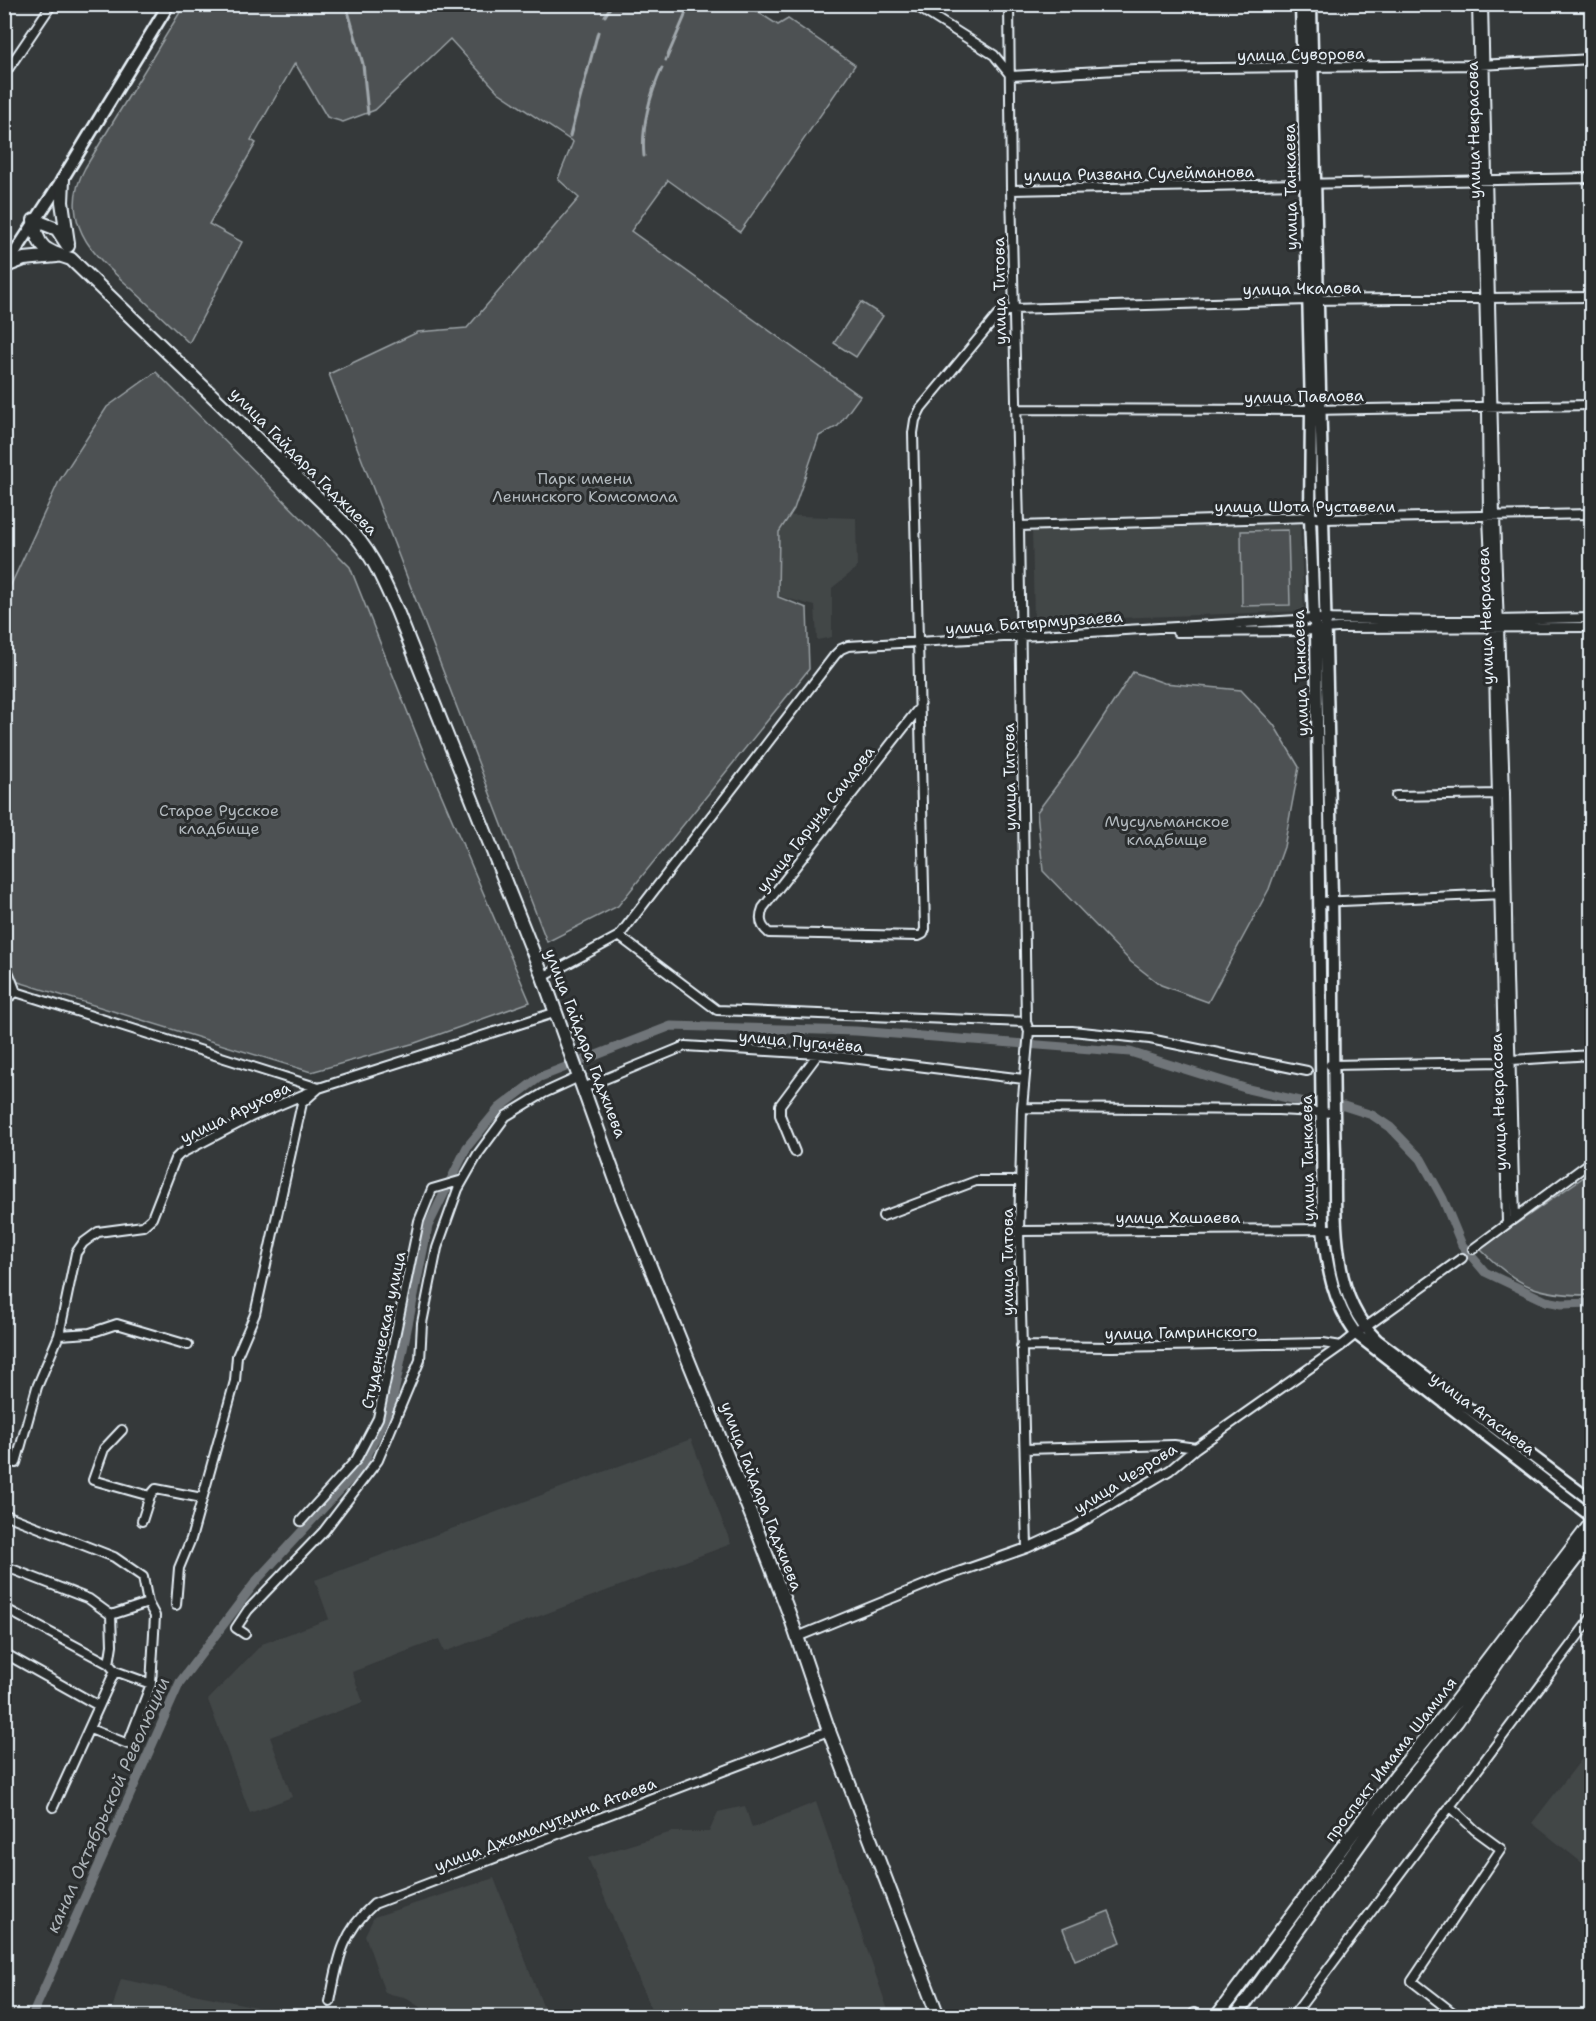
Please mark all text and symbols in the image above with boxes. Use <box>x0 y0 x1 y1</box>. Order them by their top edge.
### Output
street label: улица Суворова <box>1237 43 1365 66</box>
street label: улица Некрасова <box>1462 61 1485 199</box>
street label: улица Танкаева <box>1279 124 1302 250</box>
street label: улица Ризвана Сулейманова <box>1023 161 1255 186</box>
street label: улица Титова <box>988 237 1011 345</box>
street label: улица Чкалова <box>1243 277 1362 300</box>
street label: улица Гайдара Гаджиева <box>225 383 382 540</box>
street label: улица Павлова <box>1244 385 1364 408</box>
park label: Парк имени Ленинского Комсомола <box>492 468 678 507</box>
street label: улица Шота Руставели <box>1214 496 1396 517</box>
street label: улица Некрасова <box>1473 547 1498 685</box>
street label: улица Батырмурзаева <box>945 606 1124 639</box>
street label: улица Танкаева <box>1288 609 1313 737</box>
street label: улица Титова <box>998 723 1021 831</box>
street label: улица Гаруна Саидова <box>752 742 879 897</box>
park label: Старое Русское кладбище <box>159 800 279 839</box>
park label: Мусульманское кладбище <box>1105 811 1229 850</box>
street label: улица Гайдара Гаджиева <box>540 946 631 1141</box>
street label: улица Пугачёва <box>738 1026 864 1057</box>
street label: улица Некрасова <box>1486 1033 1511 1171</box>
street label: улица Арухова <box>177 1077 294 1148</box>
street label: улица Танкаева <box>1296 1095 1319 1221</box>
street label: улица Хашаева <box>1116 1207 1241 1228</box>
street label: улица Титова <box>997 1208 1018 1316</box>
street label: Студенческая улица <box>357 1249 410 1411</box>
street label: улица Гамринского <box>1104 1321 1258 1344</box>
street label: улица Агасиева <box>1426 1367 1540 1460</box>
street label: улица Гайдара Гаджиева <box>716 1399 807 1594</box>
street label: улица Чеэрова <box>1070 1438 1181 1519</box>
water label: канал Октябрьской Революции <box>41 1673 175 1937</box>
street label: проспект Имама Шамиля <box>1320 1673 1461 1846</box>
street label: улица Джамалутдина Атаева <box>431 1772 659 1877</box>

